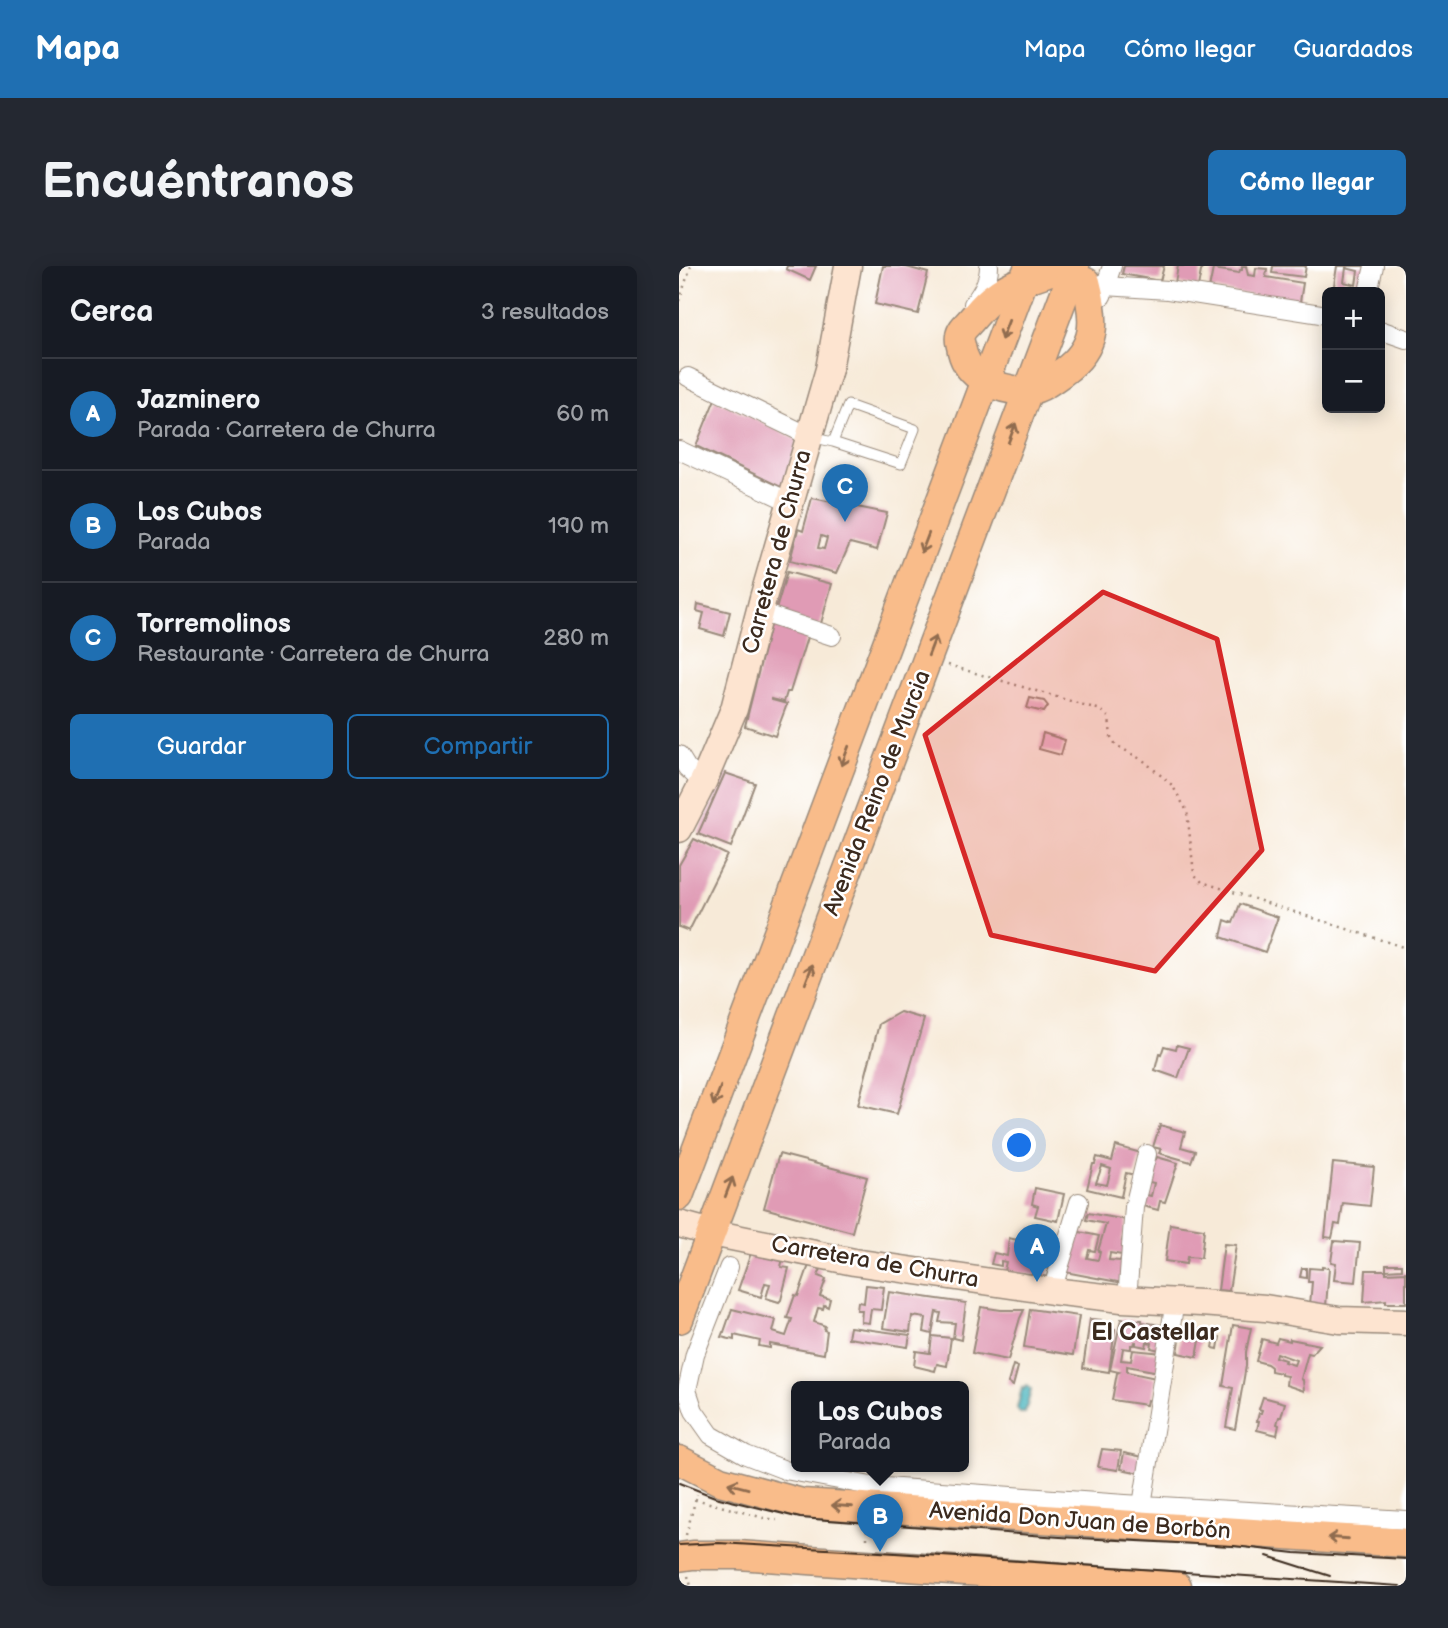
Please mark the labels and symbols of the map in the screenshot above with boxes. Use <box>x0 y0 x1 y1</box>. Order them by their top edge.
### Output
one-way arrow <box>998 319 1011 340</box>
one-way arrow <box>1007 423 1020 445</box>
street label: Carretera de Churra <box>736 447 818 657</box>
pin: C <box>822 464 868 522</box>
one-way arrow <box>918 531 931 553</box>
one-way arrow <box>927 636 940 658</box>
street label: Avenida Reino de Murcia <box>817 666 937 920</box>
one-way arrow <box>838 744 850 766</box>
one-way arrow <box>804 963 816 985</box>
one-way arrow <box>709 1085 722 1107</box>
your location <box>1002 1128 1036 1162</box>
one-way arrow <box>724 1176 736 1198</box>
pin: A <box>1014 1224 1060 1282</box>
street label: Carretera de Churra <box>769 1230 981 1294</box>
district label: El Castellar <box>1091 1318 1219 1347</box>
one-way arrow <box>728 1479 750 1492</box>
pin: B <box>857 1494 903 1552</box>
street label: Avenida Don Juan de Borbón <box>928 1496 1232 1546</box>
one-way arrow <box>831 1499 854 1512</box>
one-way arrow <box>1327 1532 1350 1545</box>

